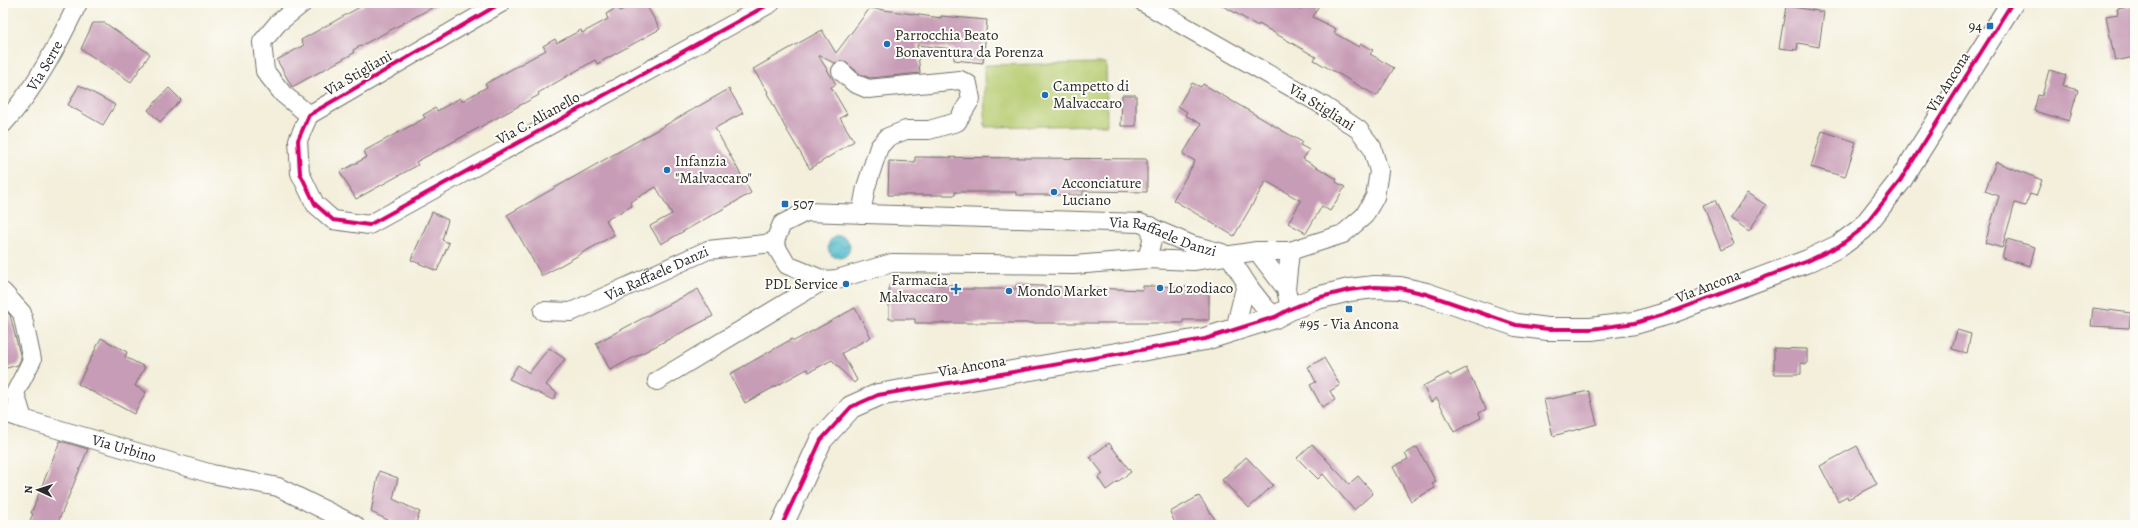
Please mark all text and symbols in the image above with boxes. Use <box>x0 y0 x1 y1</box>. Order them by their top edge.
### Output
place label: 94 <box>1968 16 1982 36</box>
marker: 94 <box>1985 21 1995 31</box>
place label: Parrocchia Beato Bonaventura da Porenza <box>895 25 1044 62</box>
street label: Via Serre <box>22 37 68 96</box>
marker: Parrocchia Beato Bonaventura da Porenza <box>882 39 892 49</box>
street label: Via Stigliani <box>320 46 395 101</box>
street label: Via Ancona <box>1921 48 1975 117</box>
place label: Campetto di Malvaccaro <box>1053 76 1129 113</box>
street label: Via Stigliani <box>1284 78 1359 135</box>
street label: Via C. Alianello <box>492 87 583 150</box>
marker: Campetto di Malvaccaro <box>1040 90 1050 100</box>
place label: Infanzia "Malvaccaro" <box>675 151 752 188</box>
marker: Infanzia "Malvaccaro" <box>662 165 672 175</box>
place label: Acconciature Luciano <box>1061 173 1142 210</box>
marker: Acconciature Luciano <box>1049 187 1059 197</box>
place label: 507 <box>793 194 814 214</box>
marker: 507 <box>780 199 790 209</box>
street label: Via Raffaele Danzi <box>1108 212 1219 261</box>
street label: Via Raffaele Danzi <box>601 241 712 306</box>
street label: Via Ancona <box>1672 264 1743 308</box>
place label: Farmacia Malvaccaro <box>879 270 948 307</box>
place label: PDL Service <box>765 274 838 294</box>
place label: Lo zodiaco <box>1168 278 1233 298</box>
marker: PDL Service <box>841 279 851 289</box>
place label: Mondo Market <box>1017 281 1108 301</box>
marker: Lo zodiaco <box>1155 283 1165 293</box>
marker: Farmacia Malvaccaro <box>951 284 961 294</box>
marker: Mondo Market <box>1004 286 1014 296</box>
marker: #95 - Via Ancona <box>1344 304 1354 314</box>
place label: #95 - Via Ancona <box>1299 314 1399 334</box>
street label: Via Ancona <box>936 350 1007 382</box>
street label: Via Urbino <box>89 429 159 467</box>
north arrow <box>18 470 58 510</box>
text: N <box>21 485 36 494</box>

